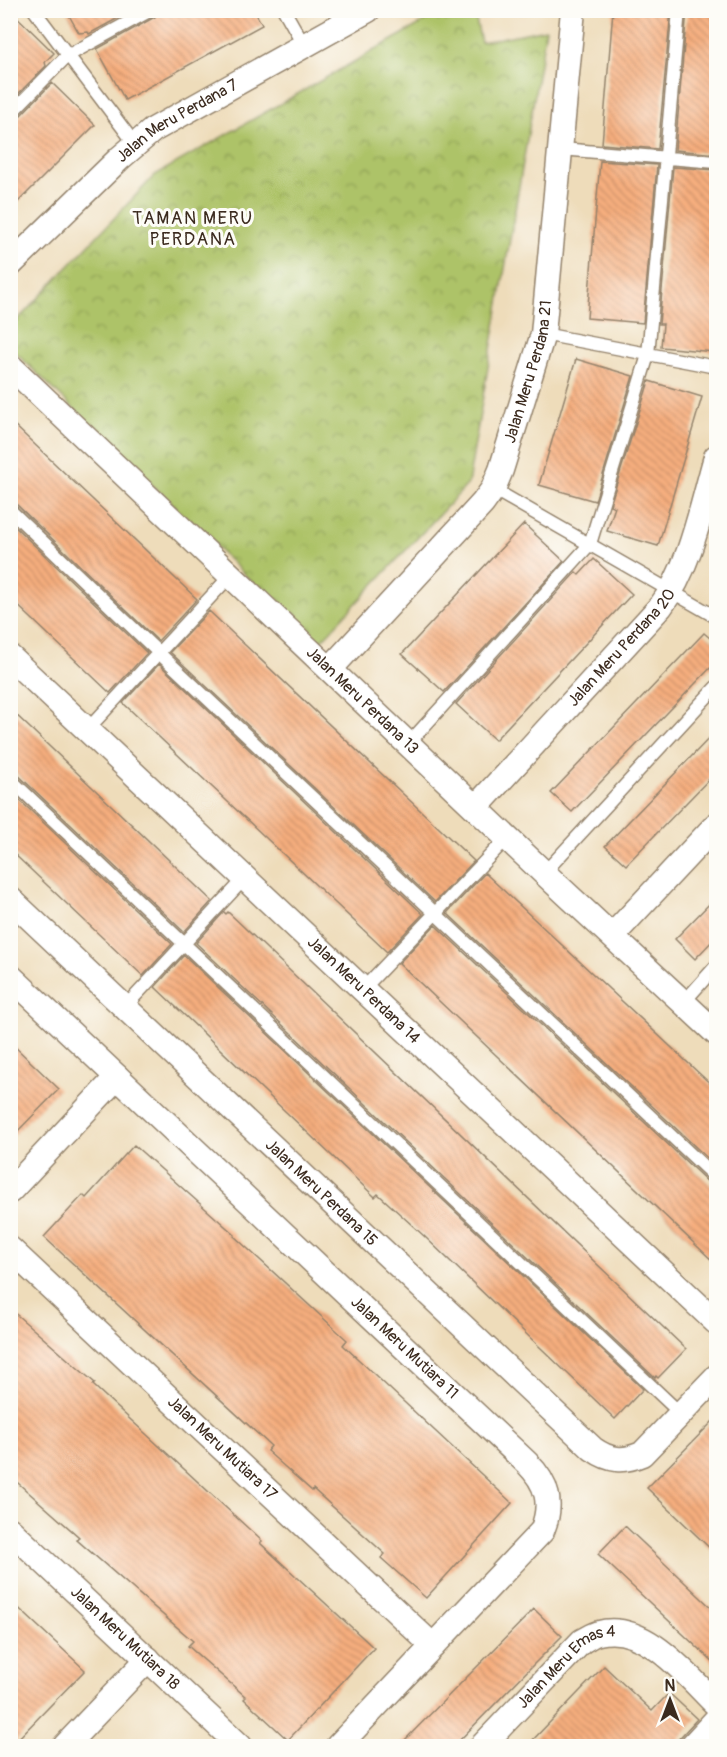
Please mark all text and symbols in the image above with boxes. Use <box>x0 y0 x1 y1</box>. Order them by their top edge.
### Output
street label: Jalan Meru Perdana 7 <box>112 74 242 167</box>
district label: TAMAN MERU PERDANA <box>132 207 254 251</box>
street label: Jalan Meru Perdana 21 <box>500 299 556 445</box>
street label: Jalan Meru Perdana 20 <box>563 585 680 711</box>
street label: Jalan Meru Perdana 13 <box>302 643 423 759</box>
street label: Jalan Meru Perdana 14 <box>303 932 424 1048</box>
street label: Jalan Meru Perdana 15 <box>261 1135 382 1250</box>
street label: Jalan Meru Mutiara 11 <box>346 1292 463 1403</box>
street label: Jalan Meru Mutiara 17 <box>163 1392 282 1505</box>
street label: Jalan Meru Mutiara 18 <box>66 1582 184 1694</box>
street label: Jalan Meru Emas 4 <box>513 1621 616 1713</box>
north arrow <box>640 1670 700 1730</box>
text: N <box>665 1676 676 1696</box>

